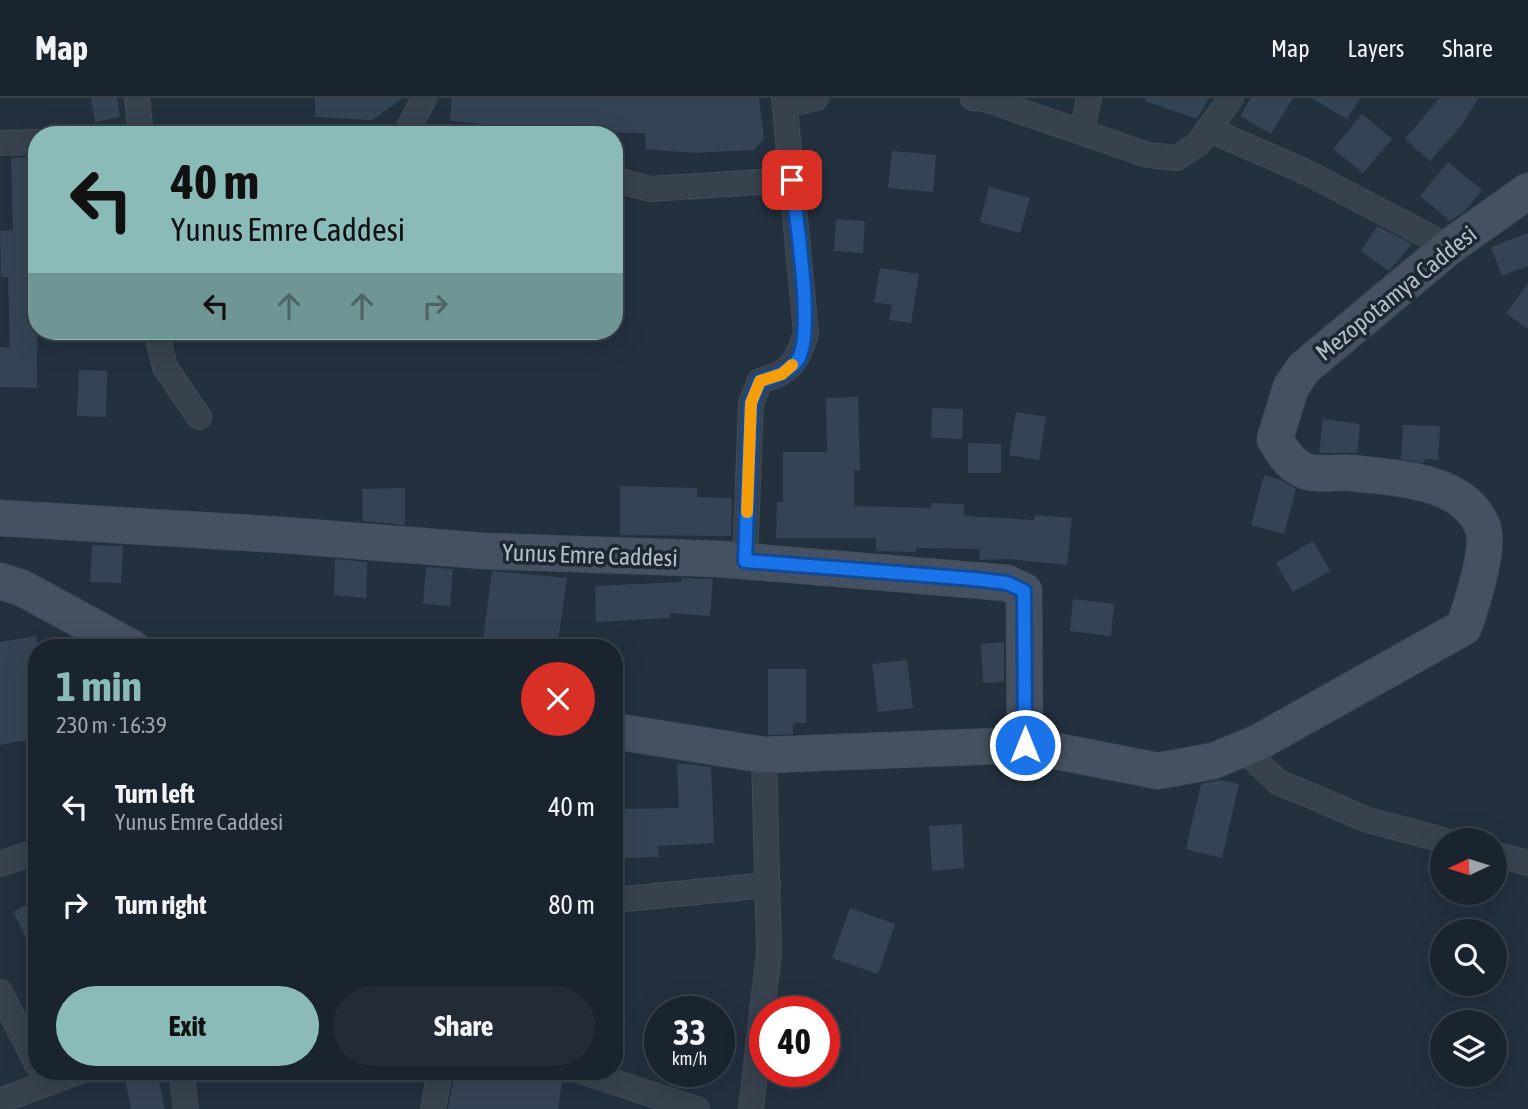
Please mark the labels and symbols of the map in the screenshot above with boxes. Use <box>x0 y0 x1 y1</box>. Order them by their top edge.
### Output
pin <box>762 150 822 210</box>
street label: Mezopotamya Caddesi <box>1310 220 1482 366</box>
street label: Yunus Emre Caddesi <box>502 538 678 572</box>
position arrow <box>988 708 1062 782</box>
north arrow <box>1430 828 1507 905</box>
speed limit sign: 40 <box>749 996 840 1087</box>

